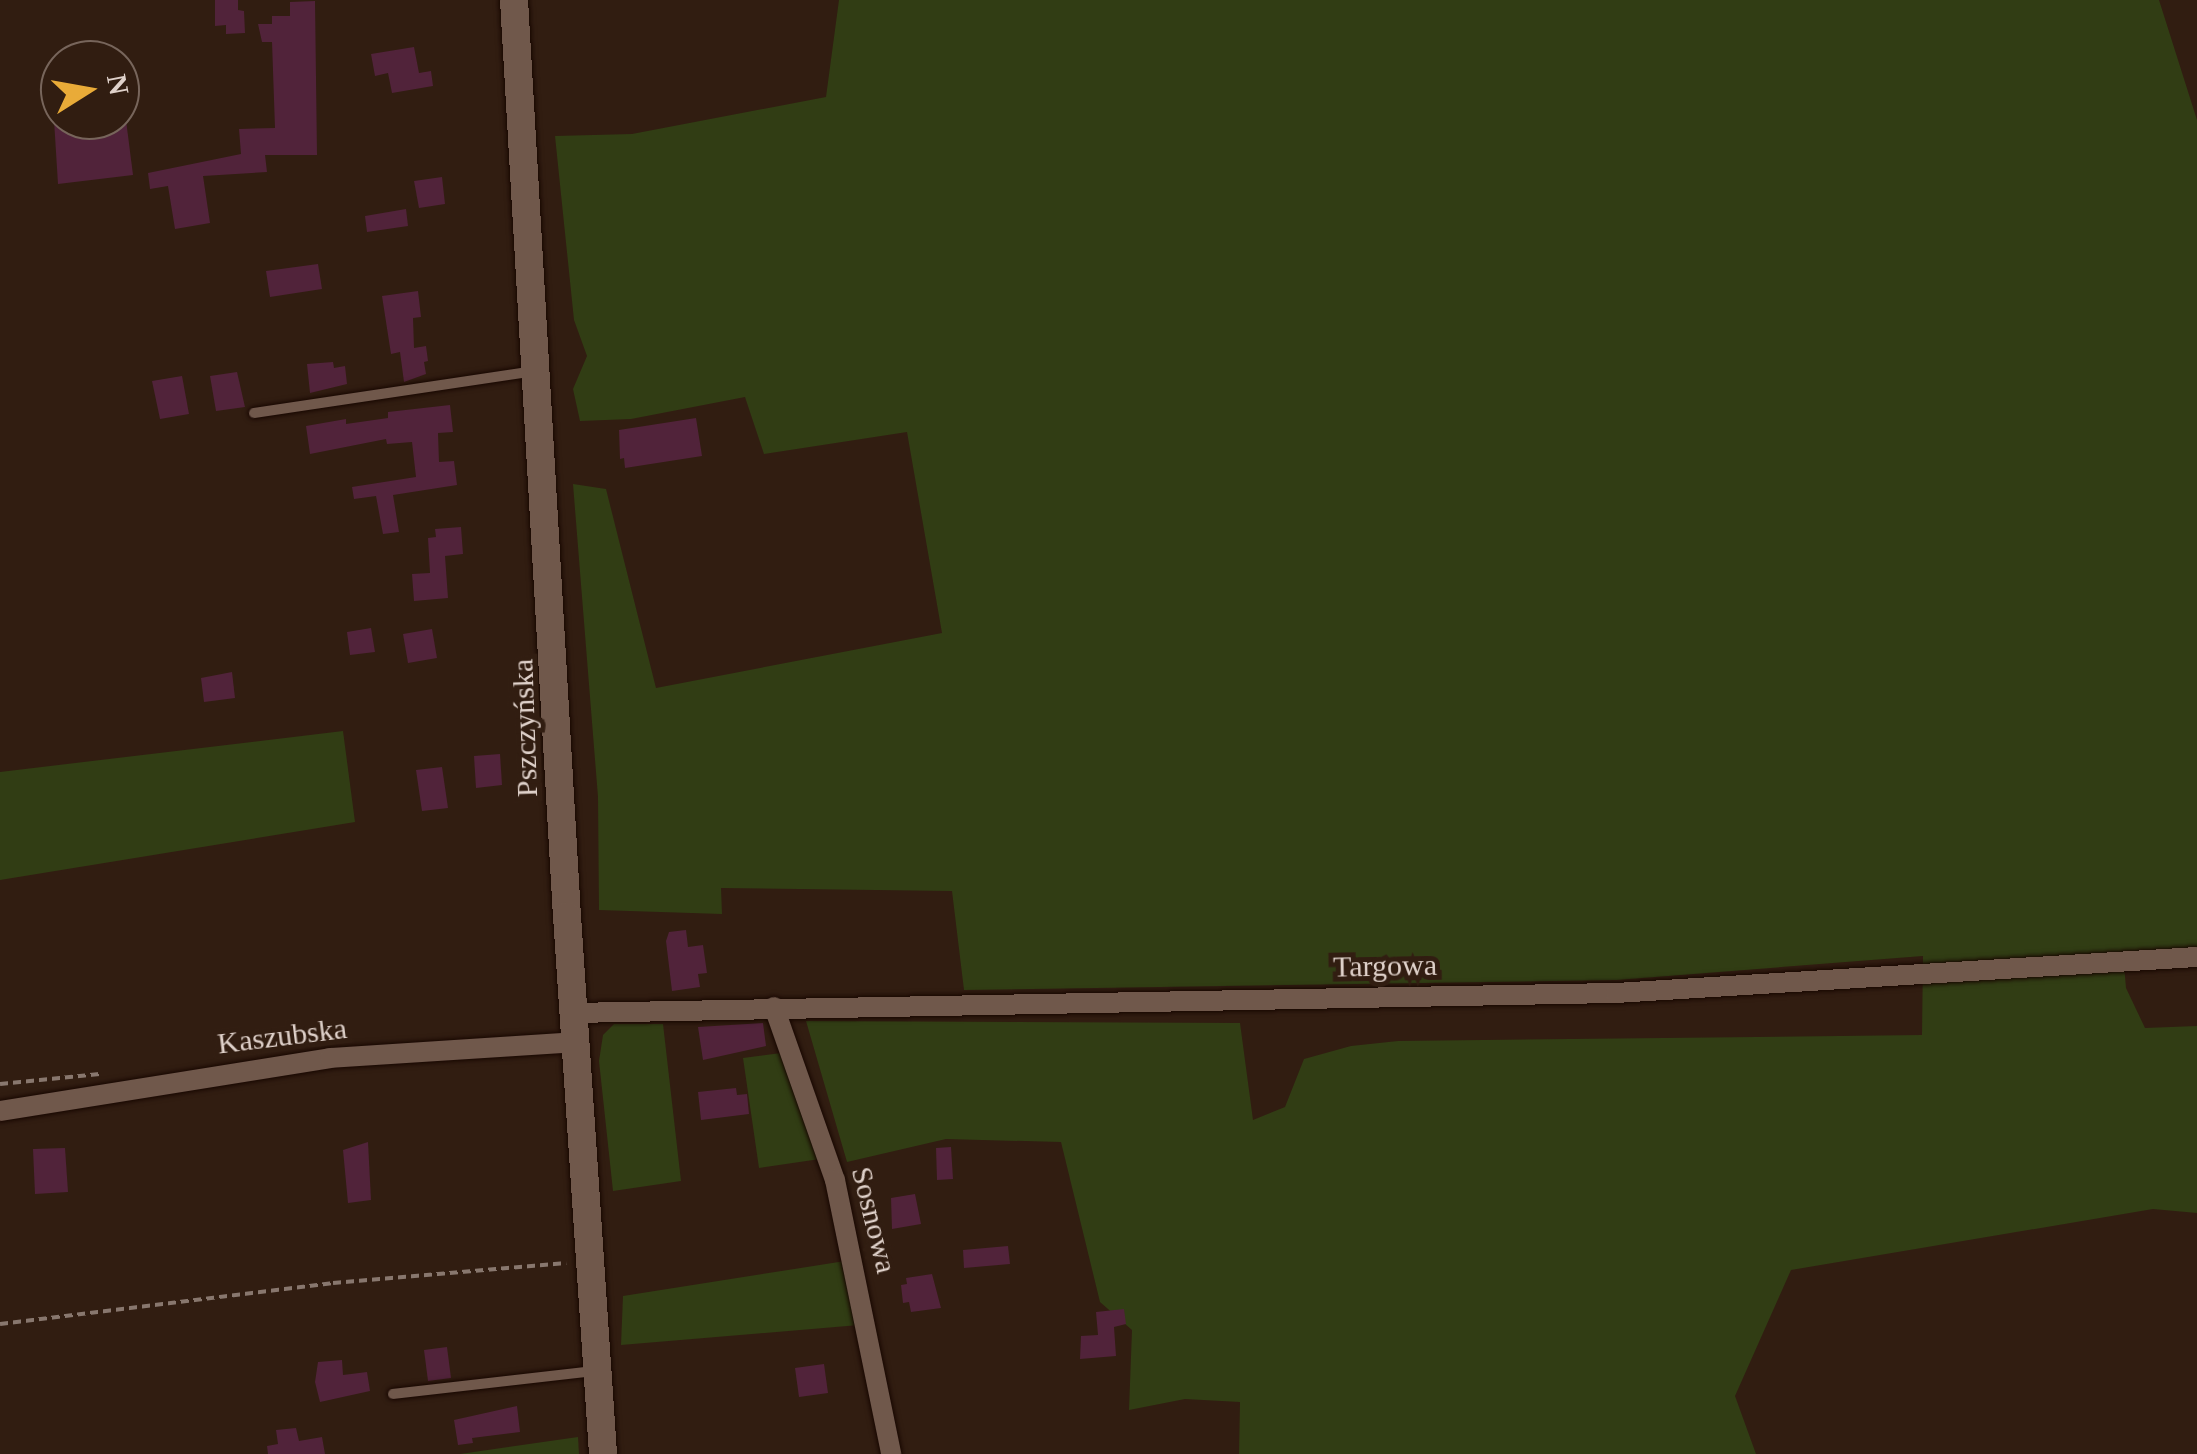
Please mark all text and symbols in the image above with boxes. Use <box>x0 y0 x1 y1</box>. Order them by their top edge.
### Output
north arrow <box>40 40 140 140</box>
text: N <box>101 72 135 97</box>
street label: Pszczyńska <box>505 658 545 798</box>
street label: Targowa <box>1333 947 1437 985</box>
street label: Kaszubska <box>215 1010 349 1062</box>
street label: Sosnowa <box>843 1163 905 1277</box>

